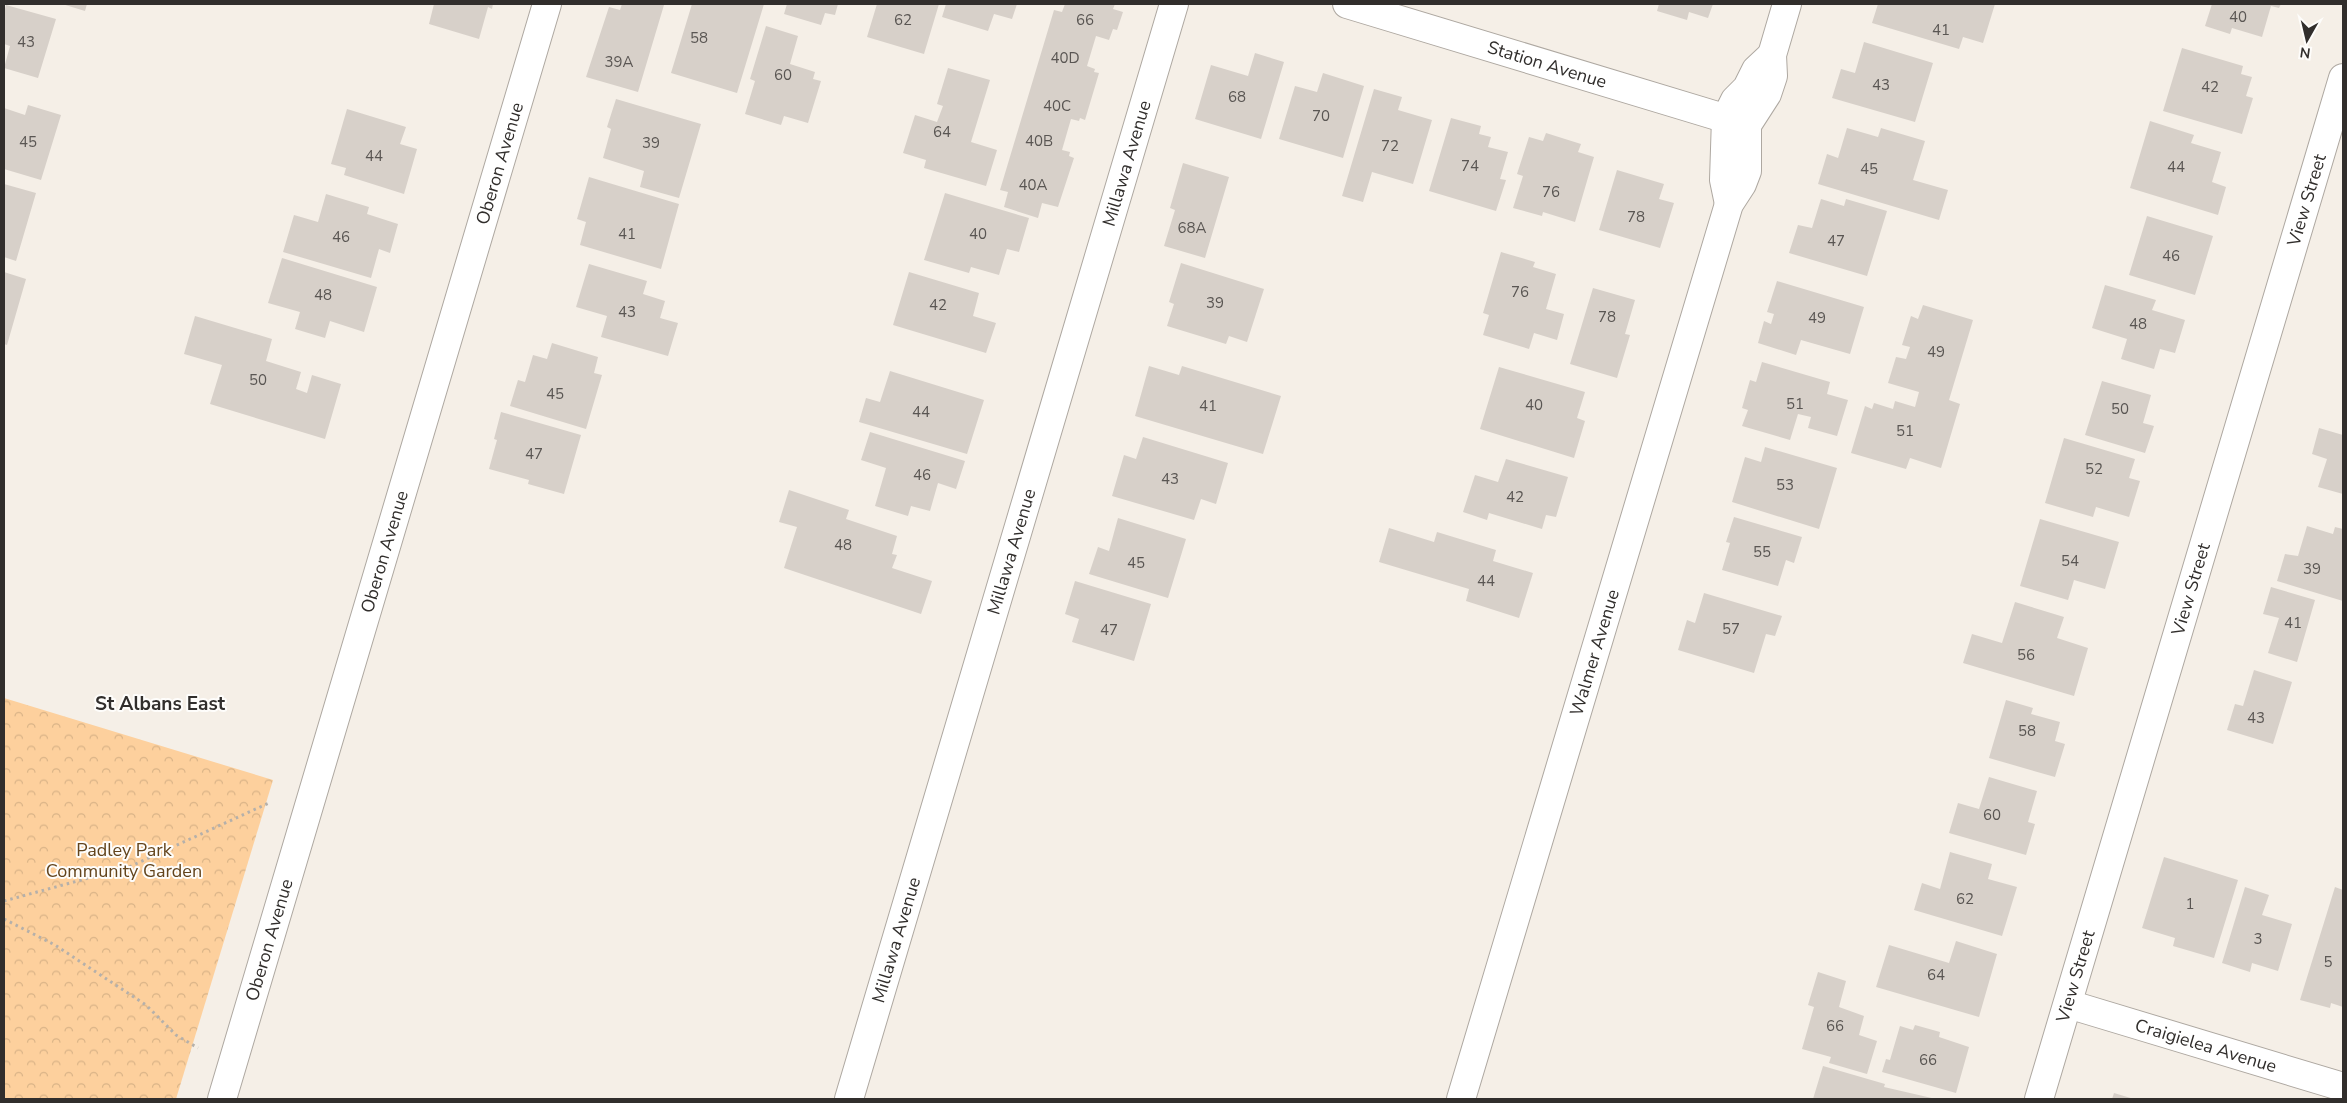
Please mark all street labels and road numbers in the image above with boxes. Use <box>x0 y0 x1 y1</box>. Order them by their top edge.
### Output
street label: Station Avenue <box>1484 35 1610 94</box>
street label: Millawa Avenue <box>1097 98 1157 229</box>
street label: Oberon Avenue <box>470 99 529 227</box>
street label: View Street <box>2281 150 2332 250</box>
street label: Millawa Avenue <box>981 486 1041 617</box>
street label: Oberon Avenue <box>355 488 414 616</box>
street label: View Street <box>2165 540 2216 639</box>
street label: Walmer Avenue <box>1564 586 1625 719</box>
street label: Millawa Avenue <box>866 874 926 1006</box>
street label: Oberon Avenue <box>240 876 299 1004</box>
street label: View Street <box>2050 927 2101 1026</box>
street label: Craigielea Avenue <box>2132 1013 2280 1078</box>

